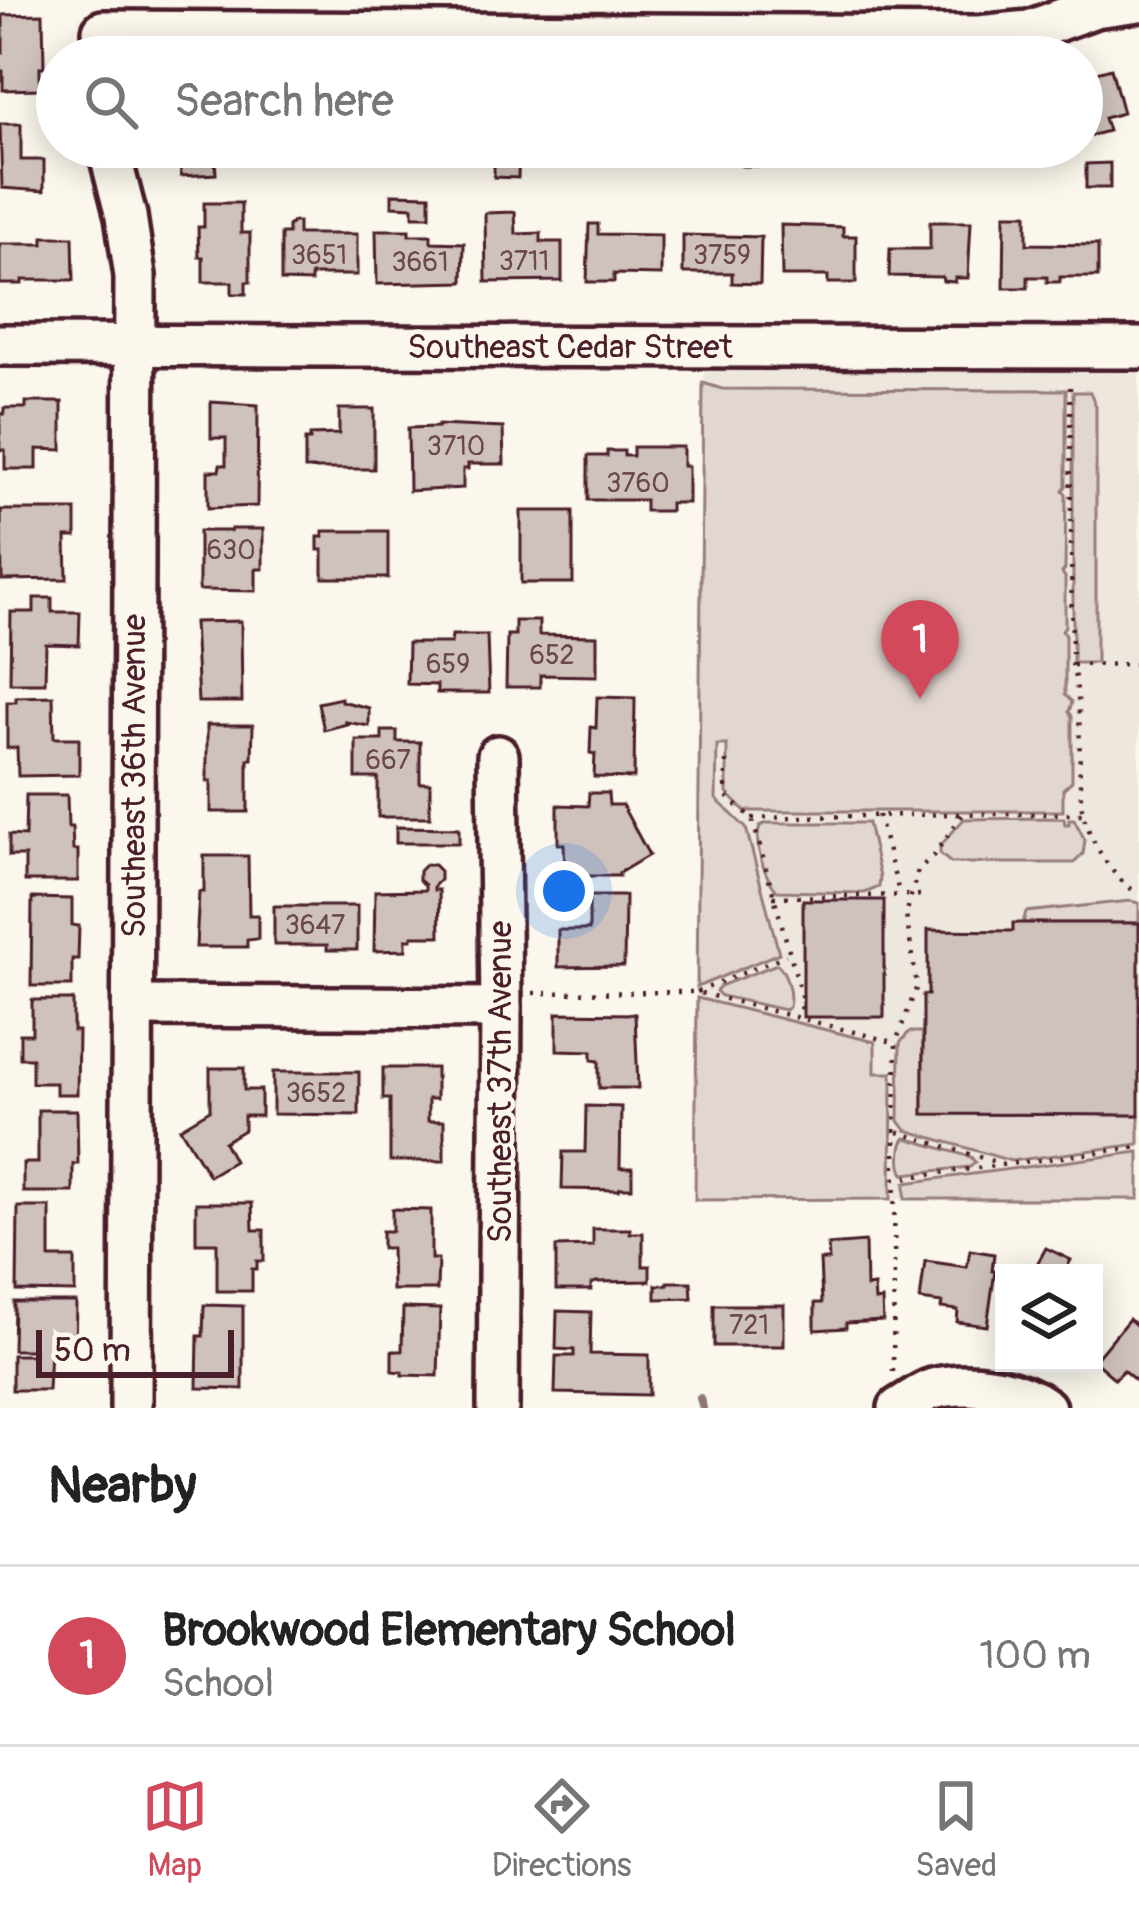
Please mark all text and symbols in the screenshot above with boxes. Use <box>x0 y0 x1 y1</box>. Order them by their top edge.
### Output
search box <box>36 36 1103 168</box>
icon: search <box>78 69 144 135</box>
text: Search here <box>174 74 394 130</box>
house number: 3651 <box>291 239 347 272</box>
house number: 3759 <box>693 239 751 272</box>
house number: 3711 <box>499 245 549 278</box>
house number: 3661 <box>391 246 449 279</box>
street label: Southeast Cedar Street <box>407 327 734 368</box>
house number: 3710 <box>427 430 485 463</box>
house number: 3760 <box>606 467 670 500</box>
house number: 630 <box>206 534 256 567</box>
pin: 1 <box>881 600 959 699</box>
street label: Southeast 36th Avenue <box>114 614 155 938</box>
house number: 652 <box>529 639 575 672</box>
house number: 659 <box>426 648 470 681</box>
house number: 667 <box>365 744 411 777</box>
your location <box>534 861 594 921</box>
house number: 3647 <box>285 909 345 942</box>
street label: Southeast 37th Avenue <box>480 921 521 1243</box>
house number: 3652 <box>286 1077 346 1110</box>
map controls <box>995 1264 1103 1372</box>
button: layers <box>995 1264 1103 1372</box>
house number: 721 <box>729 1309 769 1342</box>
scale bar <box>36 1324 234 1377</box>
text: 50 m <box>54 1330 131 1371</box>
text: Nearby <box>48 1454 196 1518</box>
text: Brookwood Elementary School <box>162 1603 736 1659</box>
text: 1 <box>79 1631 95 1680</box>
text: 100 m <box>979 1631 1091 1680</box>
text: School <box>162 1659 274 1708</box>
tab: Map <box>142 1773 208 1886</box>
tab: Directions <box>492 1773 632 1886</box>
tab: Saved <box>915 1773 997 1886</box>

